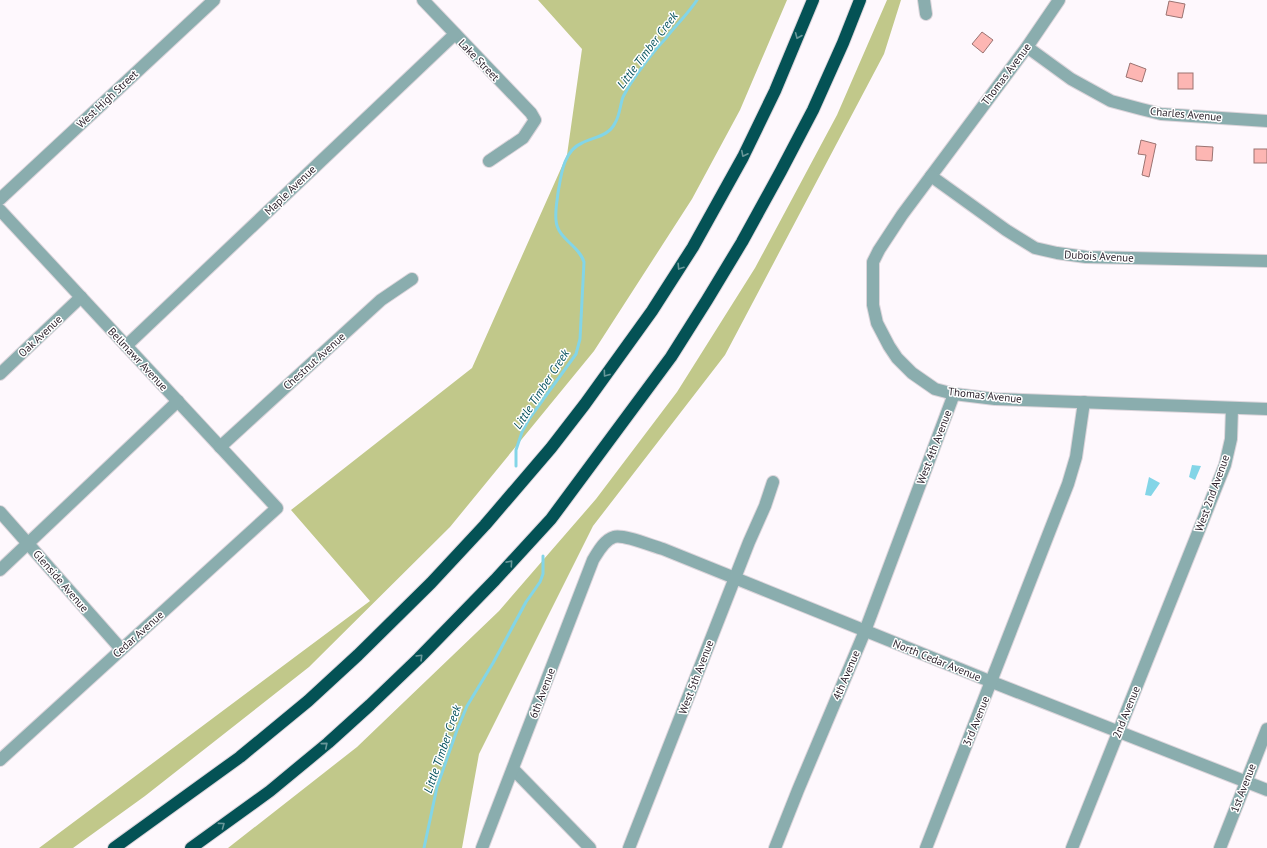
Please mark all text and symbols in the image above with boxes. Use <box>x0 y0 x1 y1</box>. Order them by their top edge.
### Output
water label: Little Timber Creek <box>613 8 681 91</box>
one-way arrow <box>795 31 803 39</box>
street label: Lake Street <box>456 36 503 84</box>
street label: Thomas Avenue <box>978 40 1034 108</box>
street label: West High Street <box>73 67 141 131</box>
street label: Charles Avenue <box>1150 104 1223 124</box>
one-way arrow <box>742 150 749 158</box>
street label: Maple Avenue <box>261 162 319 218</box>
street label: Dubois Avenue <box>1064 247 1134 265</box>
one-way arrow <box>677 263 685 270</box>
street label: Oak Avenue <box>15 312 65 360</box>
street label: Bellmawr Avenue <box>105 324 171 394</box>
street label: Chestnut Avenue <box>280 329 348 393</box>
water label: Little Timber Creek <box>510 346 573 432</box>
one-way arrow <box>604 370 611 377</box>
street label: Thomas Avenue <box>947 384 1023 406</box>
street label: West 4th Avenue <box>913 408 955 486</box>
street label: West 2nd Avenue <box>1192 452 1232 533</box>
street label: Glenside Avenue <box>30 547 92 615</box>
one-way arrow <box>506 561 513 568</box>
street label: Cedar Avenue <box>110 607 167 660</box>
street label: North Cedar Avenue <box>891 636 983 684</box>
street label: West 5th Avenue <box>675 638 717 716</box>
street label: 4th Avenue <box>829 648 863 702</box>
one-way arrow <box>415 654 423 662</box>
street label: 6th Avenue <box>526 666 558 720</box>
street label: 2nd Avenue <box>1109 684 1143 740</box>
street label: 3rd Avenue <box>960 694 992 748</box>
water label: Little Timber Creek <box>420 703 464 795</box>
one-way arrow <box>320 743 328 750</box>
street label: 1st Avenue <box>1227 761 1259 814</box>
one-way arrow <box>218 823 225 830</box>

